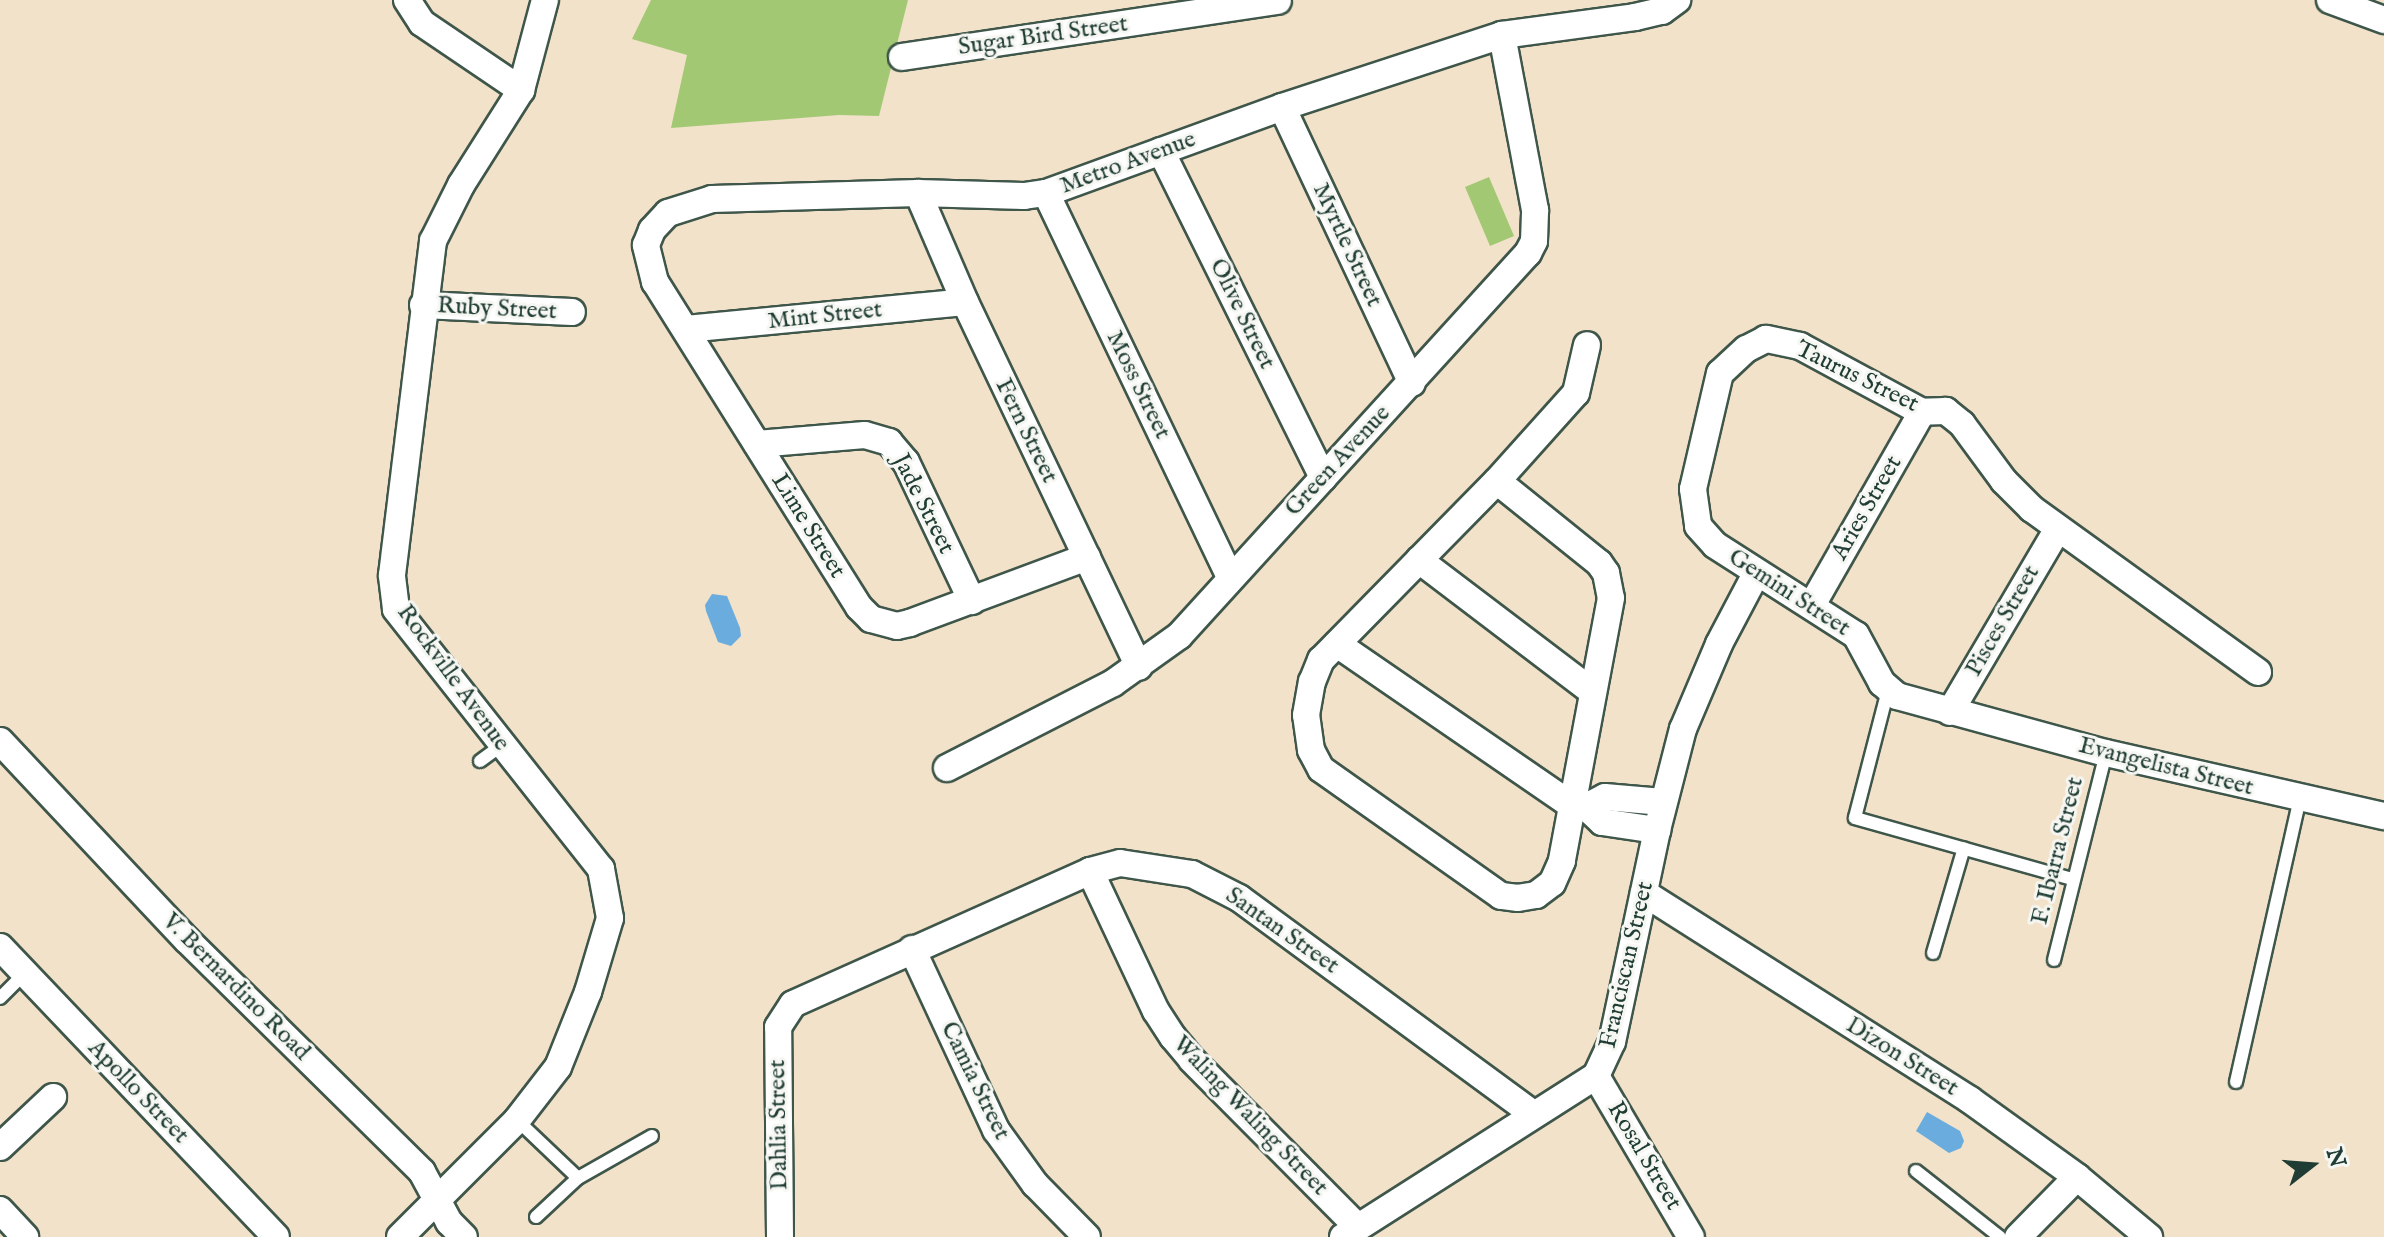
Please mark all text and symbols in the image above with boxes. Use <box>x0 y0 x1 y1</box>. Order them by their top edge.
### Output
street label: Sugar Bird Street <box>956 10 1130 62</box>
street label: Metro Avenue <box>1056 125 1200 201</box>
street label: Myrtle Street <box>1306 179 1388 311</box>
street label: Olive Street <box>1203 254 1281 374</box>
street label: Ruby Street <box>436 291 558 327</box>
street label: Mint Street <box>766 296 884 336</box>
street label: Moss Street <box>1099 326 1177 444</box>
street label: Taurus Street <box>1791 335 1923 419</box>
street label: Fern Street <box>988 374 1064 488</box>
street label: Green Avenue <box>1279 400 1397 522</box>
street label: Jade Street <box>886 449 960 559</box>
street label: Aries Street <box>1826 451 1908 565</box>
street label: Lime Street <box>765 468 851 584</box>
street label: Gemini Street <box>1723 543 1855 643</box>
street label: Pisces Street <box>1960 560 2046 682</box>
street label: Rockville Avenue <box>390 599 516 757</box>
street label: Evangelista Street <box>2076 731 2256 803</box>
street label: F. Ibarra Street <box>2026 774 2090 928</box>
street label: Franciscan Street <box>1594 879 1660 1051</box>
street label: Santan Street <box>1220 881 1344 981</box>
street label: V. Bernardino Road <box>156 907 316 1067</box>
street label: Dizon Street <box>1840 1011 1964 1103</box>
street label: Camia Street <box>934 1017 1016 1145</box>
street label: Waling Waling Street <box>1166 1030 1334 1202</box>
street label: Apollo Street <box>81 1034 195 1150</box>
street label: Dahlia Street <box>763 1059 795 1191</box>
street label: Rosal Street <box>1600 1097 1688 1215</box>
north arrow <box>2272 1125 2352 1205</box>
text: N <box>2319 1145 2351 1171</box>

